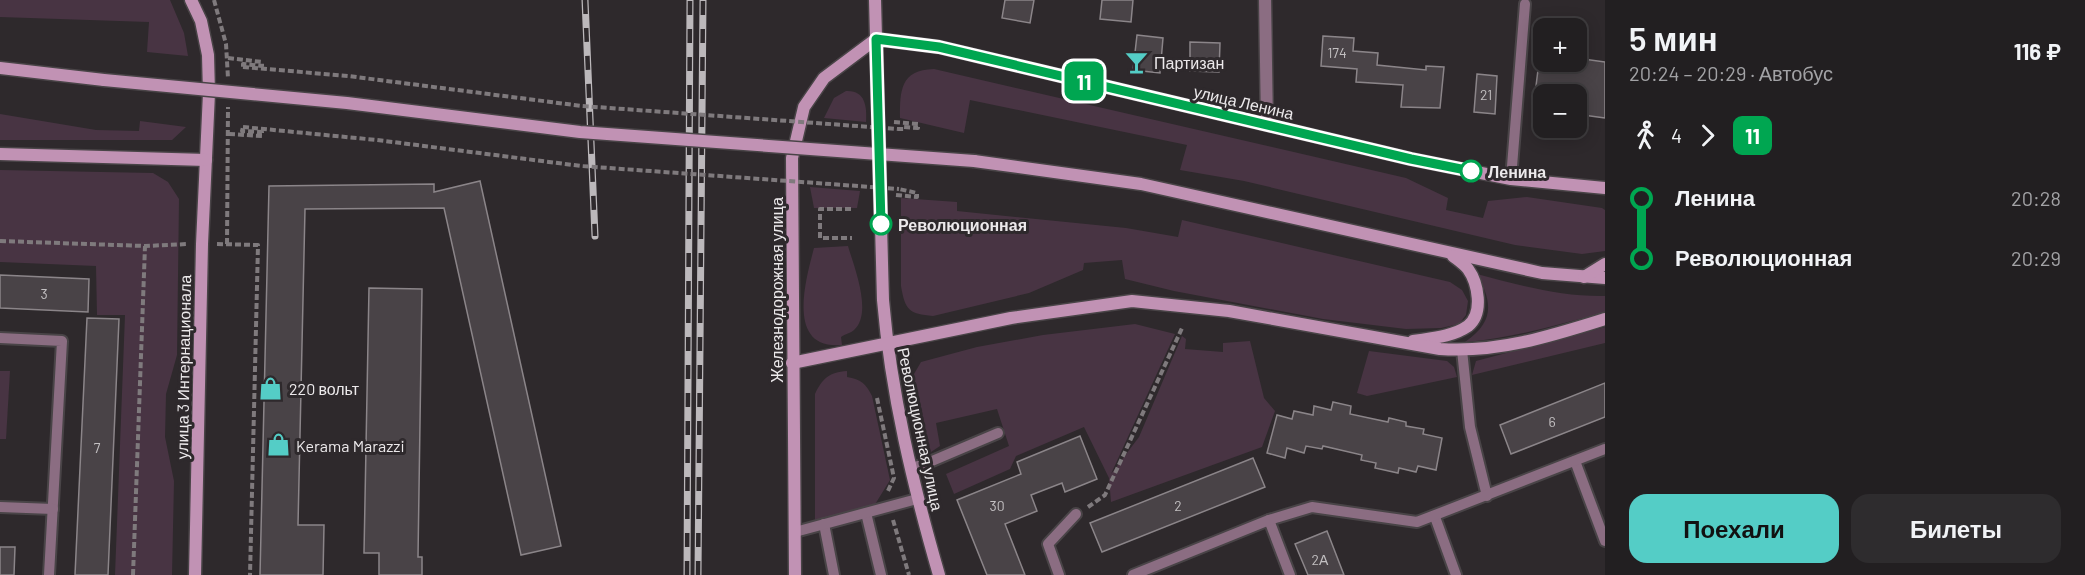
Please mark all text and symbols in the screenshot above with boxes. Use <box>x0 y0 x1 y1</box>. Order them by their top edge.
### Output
map controls <box>1533 18 1587 138</box>
button: + <box>1533 18 1587 72</box>
text: 5 мин <box>1629 18 1718 58</box>
text: 116 ₽ <box>2014 38 2061 64</box>
house number: 174 <box>1327 44 1347 61</box>
bar icon: Партизан <box>1123 49 1149 75</box>
place label: Партизан <box>1154 53 1224 72</box>
text: 20:24 – 20:29 · Автобус <box>1629 61 1833 85</box>
line badge: 11 <box>1057 62 1111 100</box>
text: 11 <box>1076 69 1092 94</box>
street label: улица Ленина <box>1192 81 1296 123</box>
button: − <box>1533 84 1587 138</box>
house number: 21 <box>1480 86 1492 103</box>
icon: walk <box>1629 119 1662 152</box>
icon: forward <box>1691 119 1724 152</box>
text: 4 <box>1671 123 1682 147</box>
text: 11 <box>1745 123 1760 148</box>
marker: Ленина <box>1460 160 1482 182</box>
place label: Ленина <box>1488 162 1546 181</box>
text: Ленина <box>1675 184 1755 210</box>
text: 20:28 <box>2011 186 2061 210</box>
street label: Железнодорожная улица <box>767 197 786 383</box>
marker: Революционная <box>870 213 892 235</box>
place label: Революционная <box>898 215 1027 234</box>
text: Революционная <box>1675 244 1852 270</box>
text: 20:29 <box>2011 246 2061 270</box>
street label: улица 3 Интернационала <box>172 274 194 459</box>
house number: 3 <box>40 285 48 302</box>
street label: Революционная улица <box>894 346 948 512</box>
shop icon: 220 вольт <box>258 375 284 401</box>
place label: 220 вольт <box>289 379 360 398</box>
house number: 6 <box>1548 413 1556 430</box>
shop icon: Kerama Marazzi <box>265 432 291 458</box>
place label: Kerama Marazzi <box>296 436 405 455</box>
house number: 7 <box>94 439 101 456</box>
button: Поехали <box>1629 494 1839 563</box>
button: Билеты <box>1851 494 2061 563</box>
house number: 30 <box>989 497 1005 514</box>
house number: 2 <box>1174 497 1182 514</box>
house number: 2А <box>1312 551 1329 568</box>

